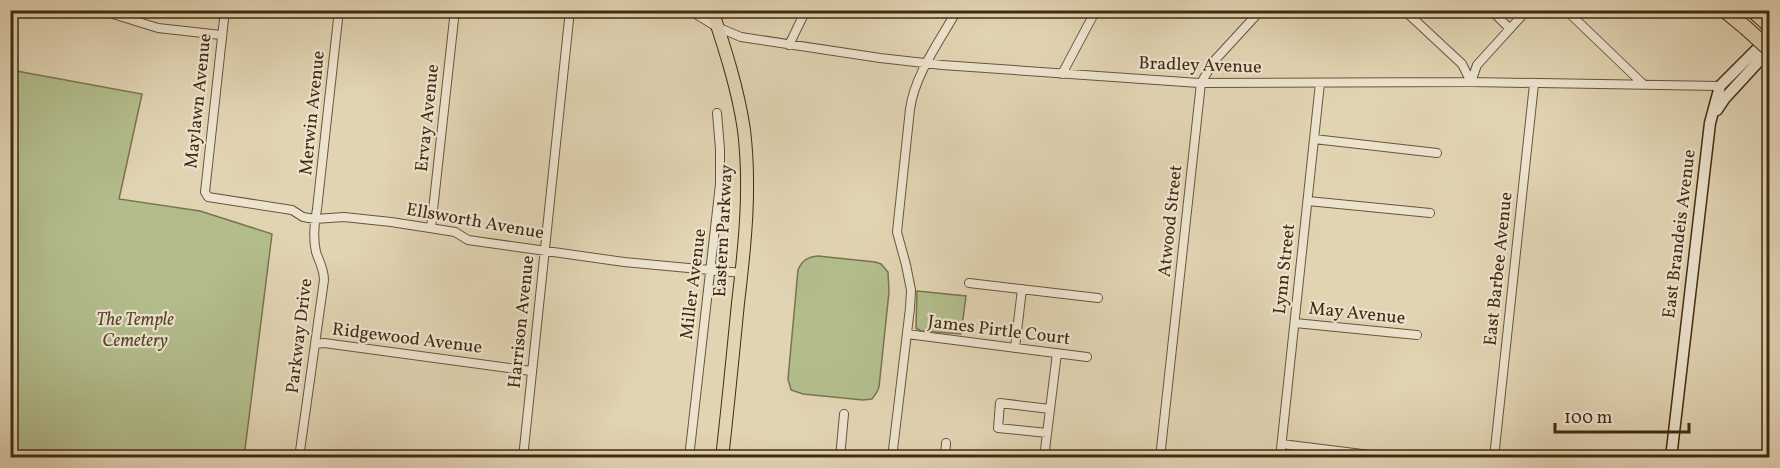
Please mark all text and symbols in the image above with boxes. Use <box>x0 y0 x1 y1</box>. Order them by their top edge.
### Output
street label: Maylawn Avenue <box>179 32 219 170</box>
street label: Merwin Avenue <box>294 50 332 176</box>
street label: Bradley Avenue <box>1138 51 1262 81</box>
street label: Ervay Avenue <box>410 63 446 173</box>
street label: East Brandeis Avenue <box>1657 148 1703 320</box>
street label: Eastern Parkway <box>708 164 740 298</box>
street label: Atwood Street <box>1153 164 1189 278</box>
street label: East Barbee Avenue <box>1478 191 1520 347</box>
street label: Ellsworth Avenue <box>404 198 546 246</box>
street label: Lynn Street <box>1268 223 1302 315</box>
street label: Miller Avenue <box>675 227 713 341</box>
street label: Harrison Avenue <box>503 254 541 390</box>
street label: Parkway Drive <box>281 277 319 395</box>
street label: May Avenue <box>1308 297 1406 331</box>
park label: The Temple Cemetery <box>96 308 174 354</box>
street label: James Pirtle Court <box>926 310 1072 352</box>
street label: Ridgewood Avenue <box>331 317 483 361</box>
scale bar <box>1555 396 1688 434</box>
text: 100 m <box>1564 406 1613 431</box>

